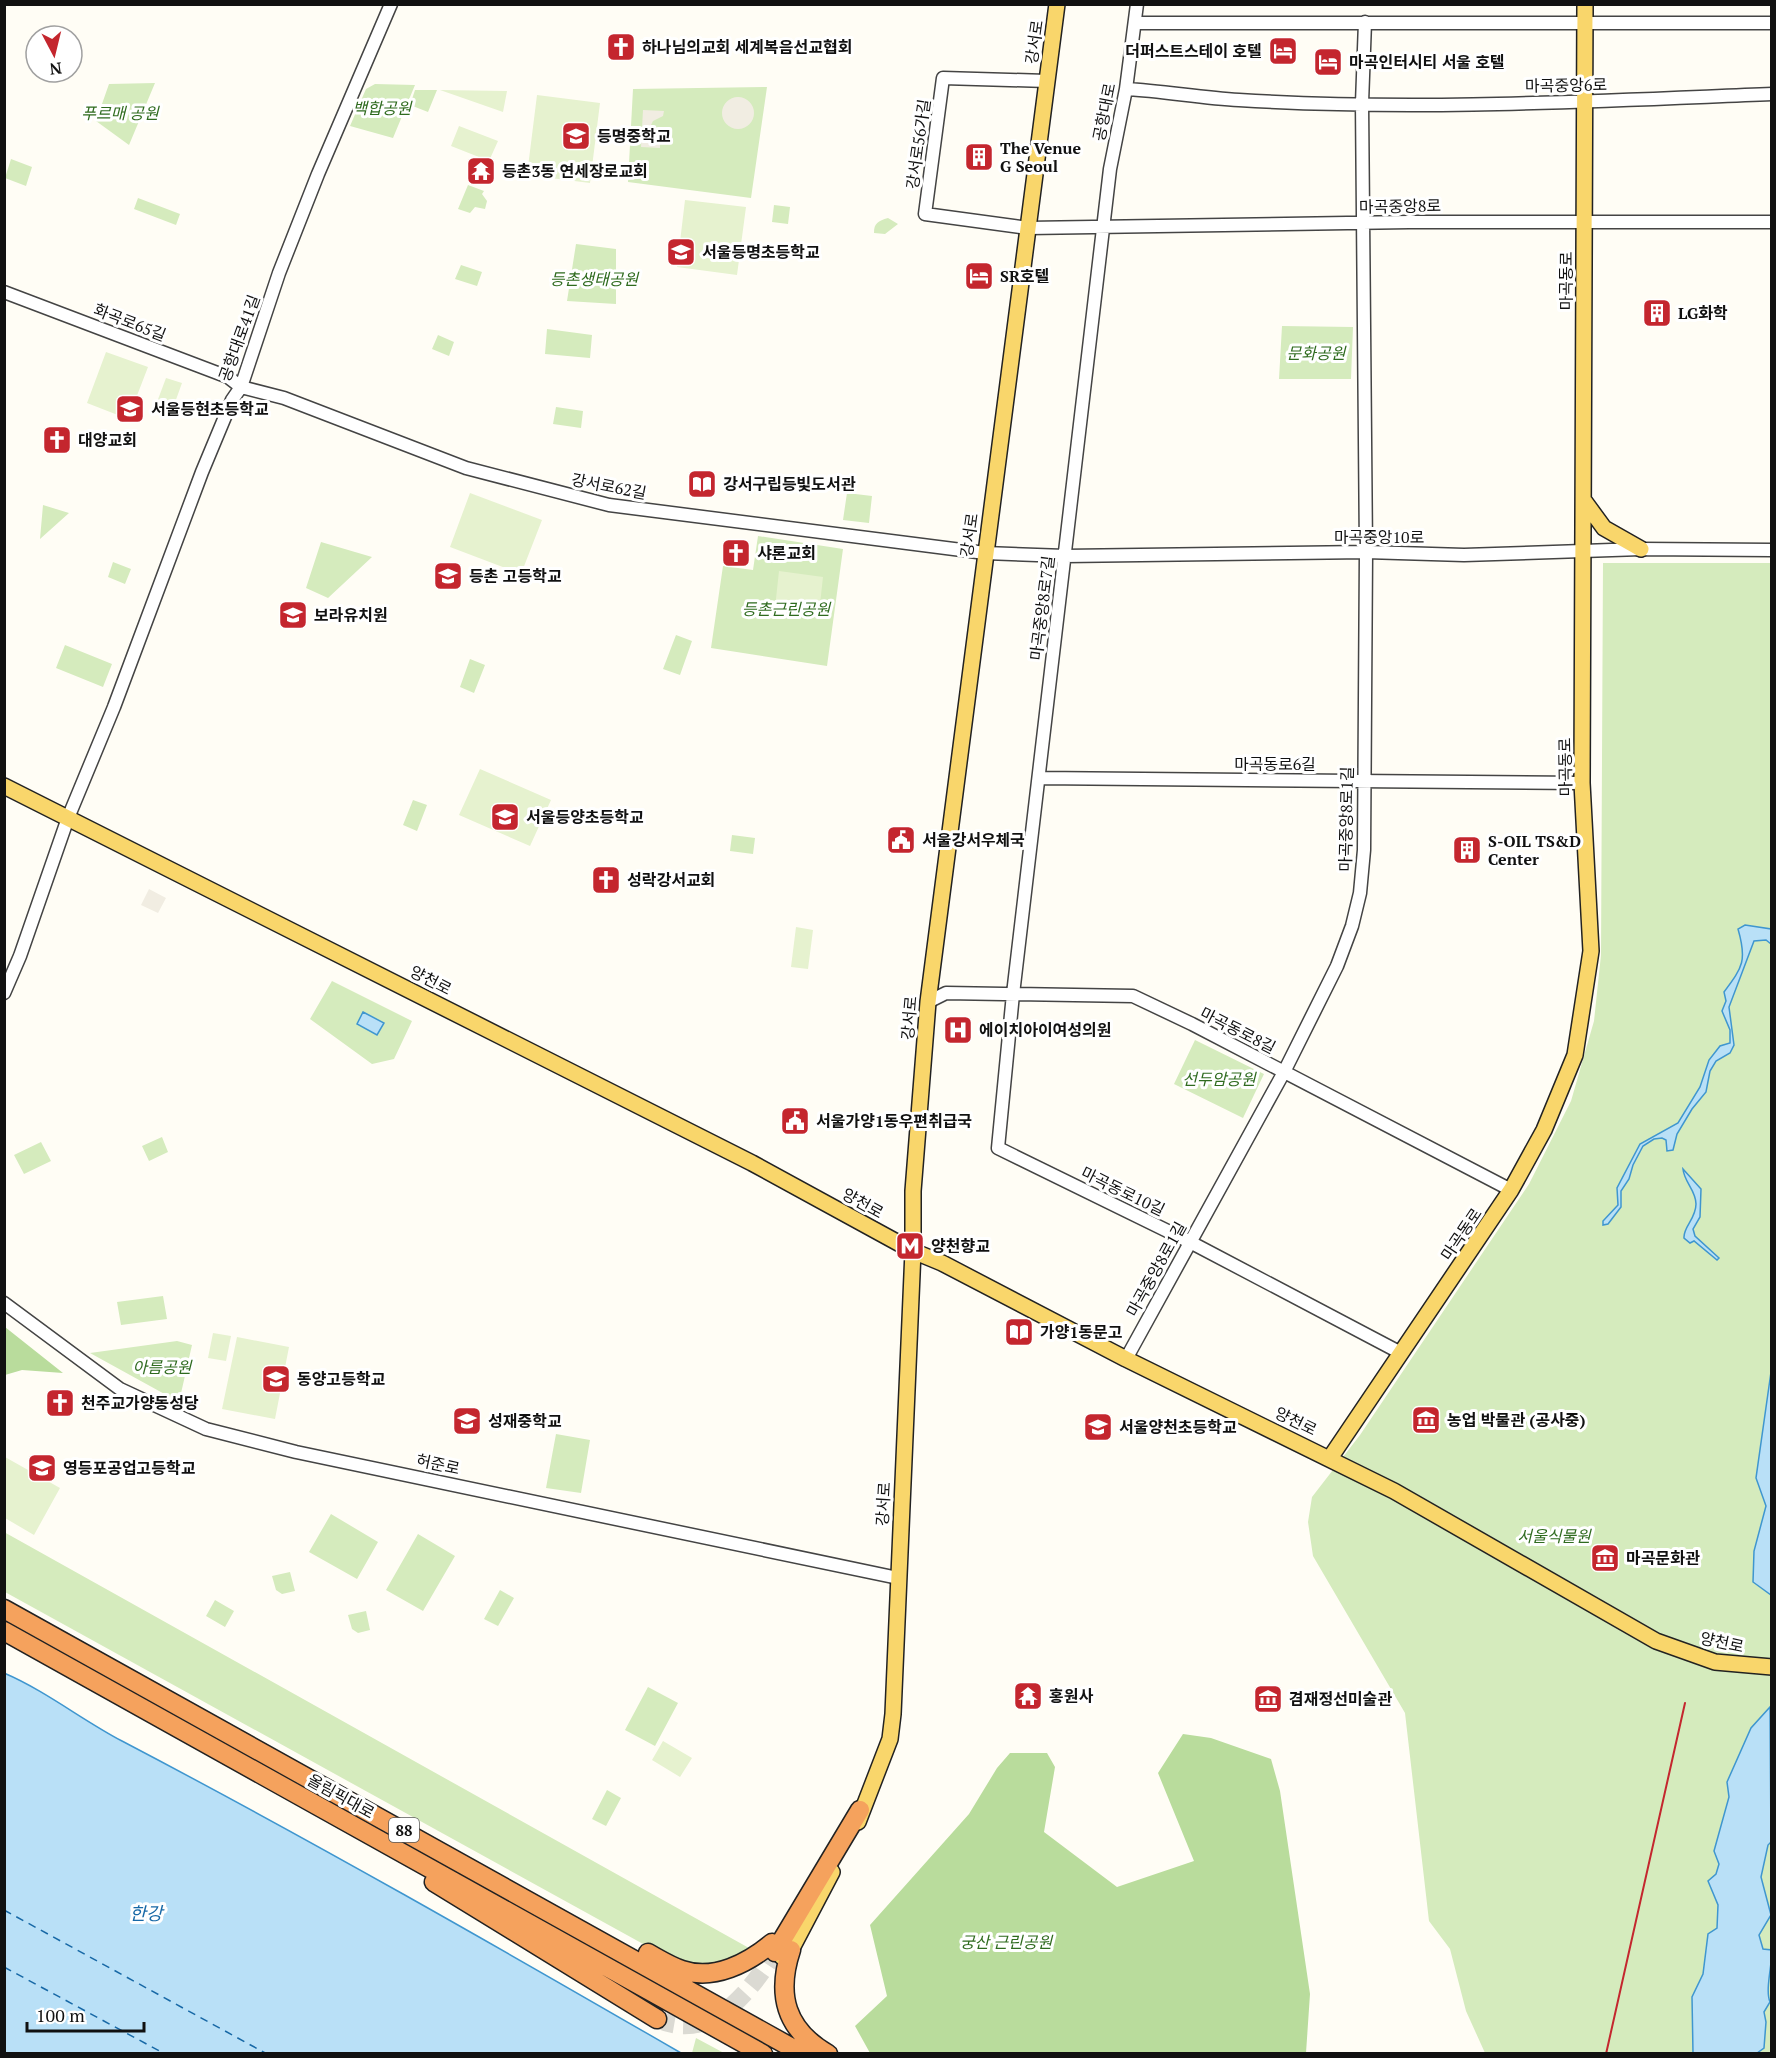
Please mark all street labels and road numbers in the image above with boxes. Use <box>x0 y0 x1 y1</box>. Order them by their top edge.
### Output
street label: 강서로 <box>1020 18 1048 65</box>
street label: 마곡중앙6로 <box>1525 73 1608 97</box>
street label: 공항대로 <box>1088 81 1120 143</box>
street label: 강서로56가길 <box>901 98 935 190</box>
street label: 마곡중앙8로 <box>1359 194 1442 218</box>
street label: 마곡동로 <box>1555 251 1577 310</box>
street label: 공항대로41길 <box>213 292 265 384</box>
street label: 화곡로65길 <box>91 298 169 346</box>
street label: 강서로62길 <box>570 468 648 504</box>
street label: 강서로 <box>955 511 983 558</box>
street label: 마곡중앙10로 <box>1334 526 1425 548</box>
street label: 마곡중앙8로7길 <box>1025 554 1059 662</box>
street label: 마곡동로 <box>1553 737 1577 797</box>
street label: 마곡동로6길 <box>1234 753 1316 775</box>
street label: 마곡중앙8로1길 <box>1334 766 1358 872</box>
street label: 양천로 <box>406 960 456 1000</box>
street label: 강서로 <box>896 995 922 1041</box>
street label: 마곡동로8길 <box>1196 1002 1280 1058</box>
street label: 마곡동로10길 <box>1077 1161 1169 1221</box>
street label: 양천로 <box>838 1183 888 1223</box>
street label: 마곡동로 <box>1435 1203 1487 1265</box>
street label: 마곡중앙8로1길 <box>1121 1218 1191 1320</box>
street label: 양천로 <box>1271 1401 1321 1441</box>
street label: 허준로 <box>414 1449 462 1479</box>
street label: 강서로 <box>871 1481 895 1527</box>
street label: 양천로 <box>1698 1627 1746 1657</box>
street label: 올림픽대로 <box>303 1769 379 1824</box>
road number: 88 <box>389 1818 419 1842</box>

